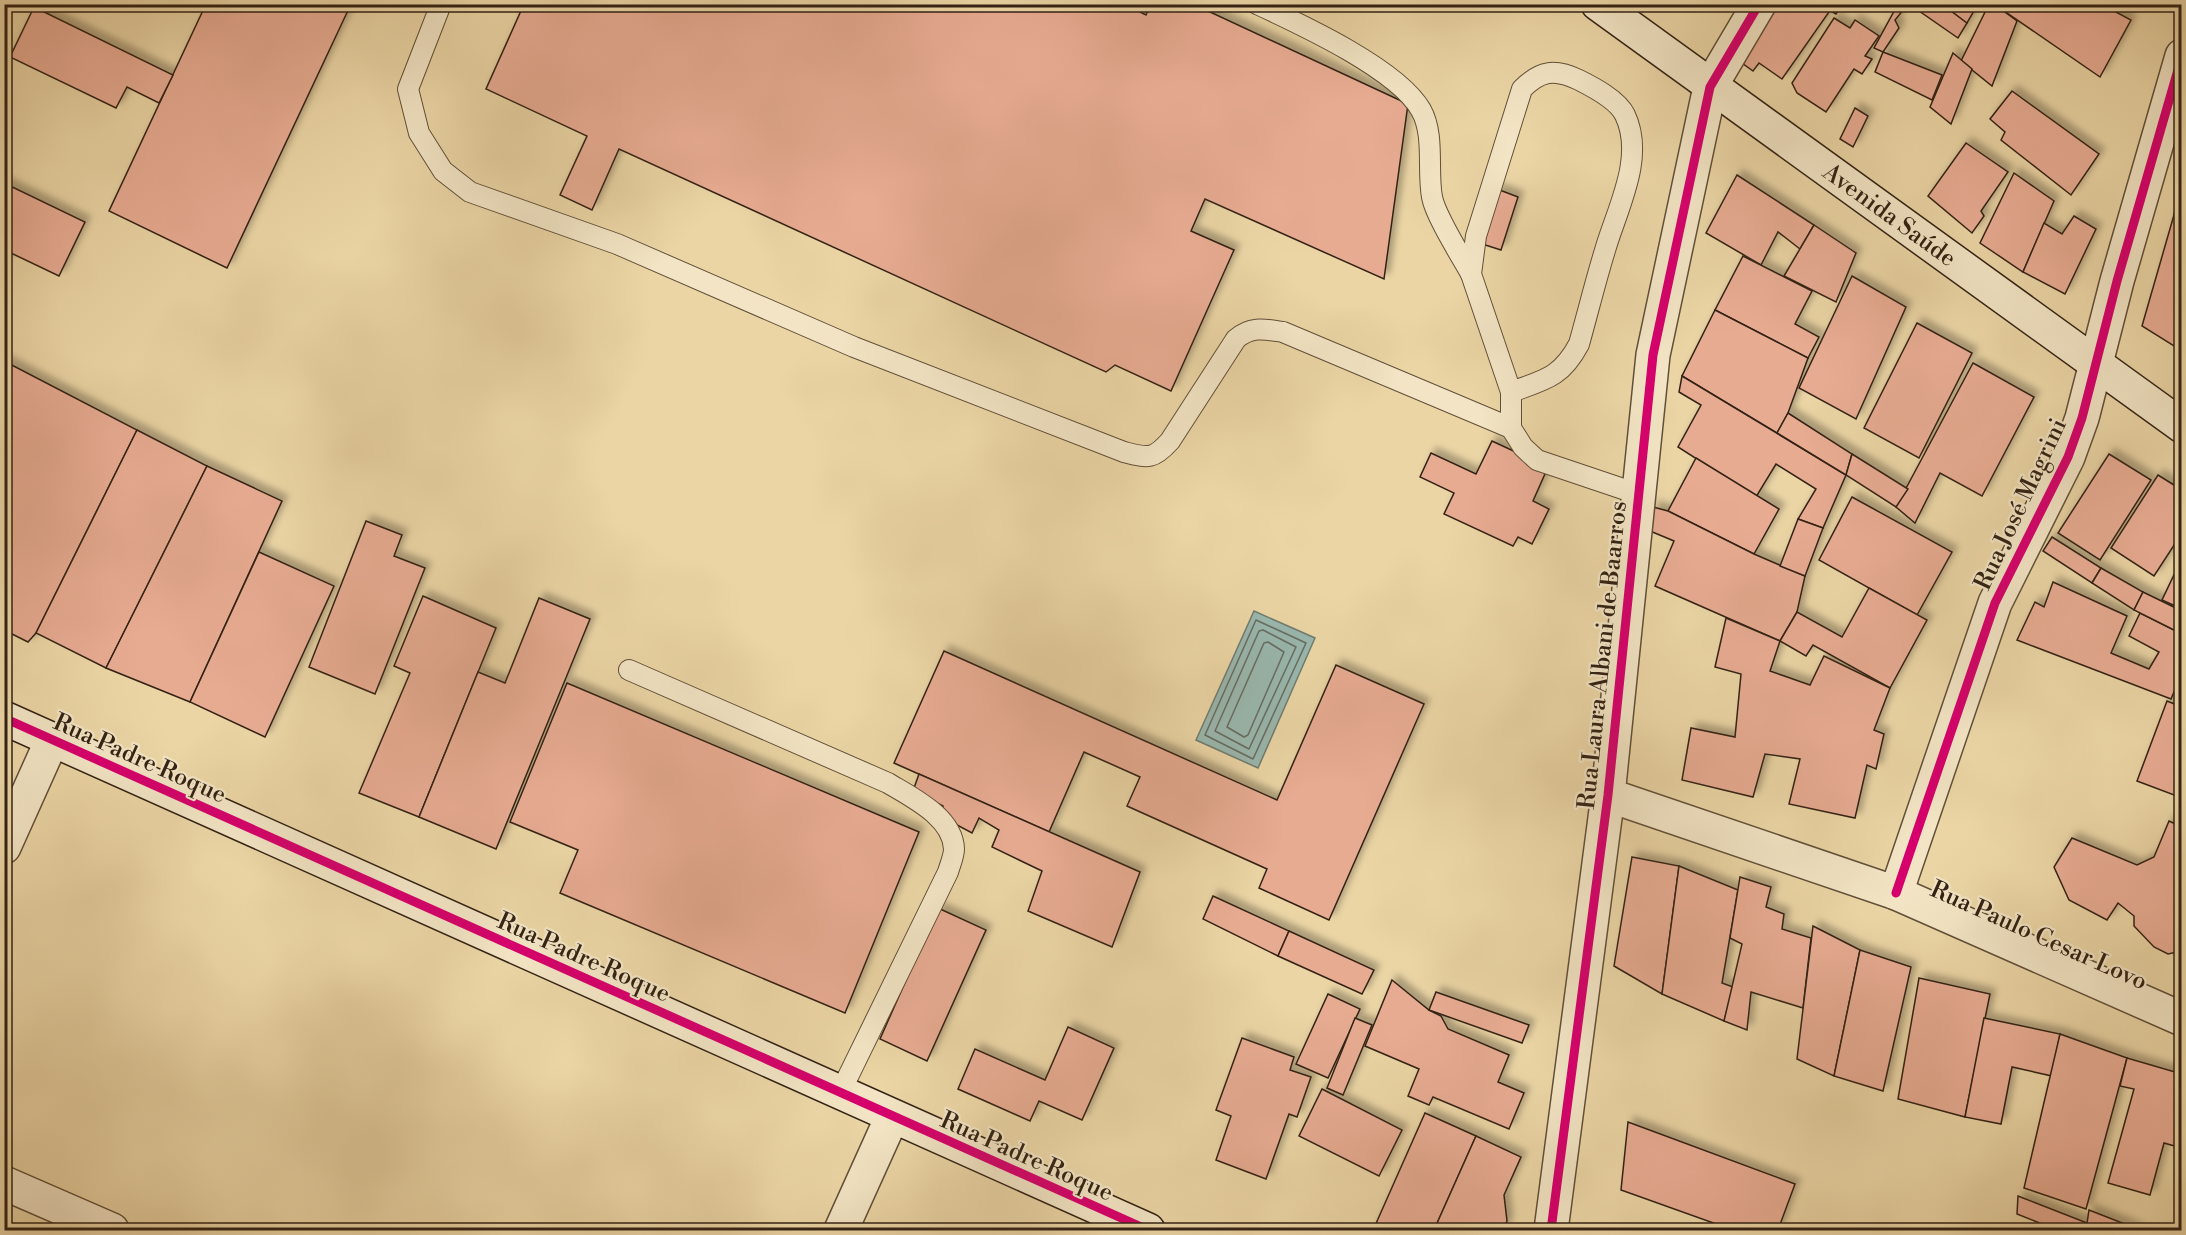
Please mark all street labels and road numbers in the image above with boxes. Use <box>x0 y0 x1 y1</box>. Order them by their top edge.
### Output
street label: Avenida Saúde <box>1816 157 1962 274</box>
street label: Rua José Magrini <box>1968 414 2074 595</box>
street label: Rua Laura Albani de Baarros <box>1572 499 1634 811</box>
street label: Rua Padre Roque <box>49 707 231 810</box>
street label: Rua Paulo Cesar Lovo <box>1926 875 2152 997</box>
street label: Rua Padre Roque <box>493 906 675 1009</box>
street label: Rua Padre Roque <box>936 1105 1118 1208</box>

